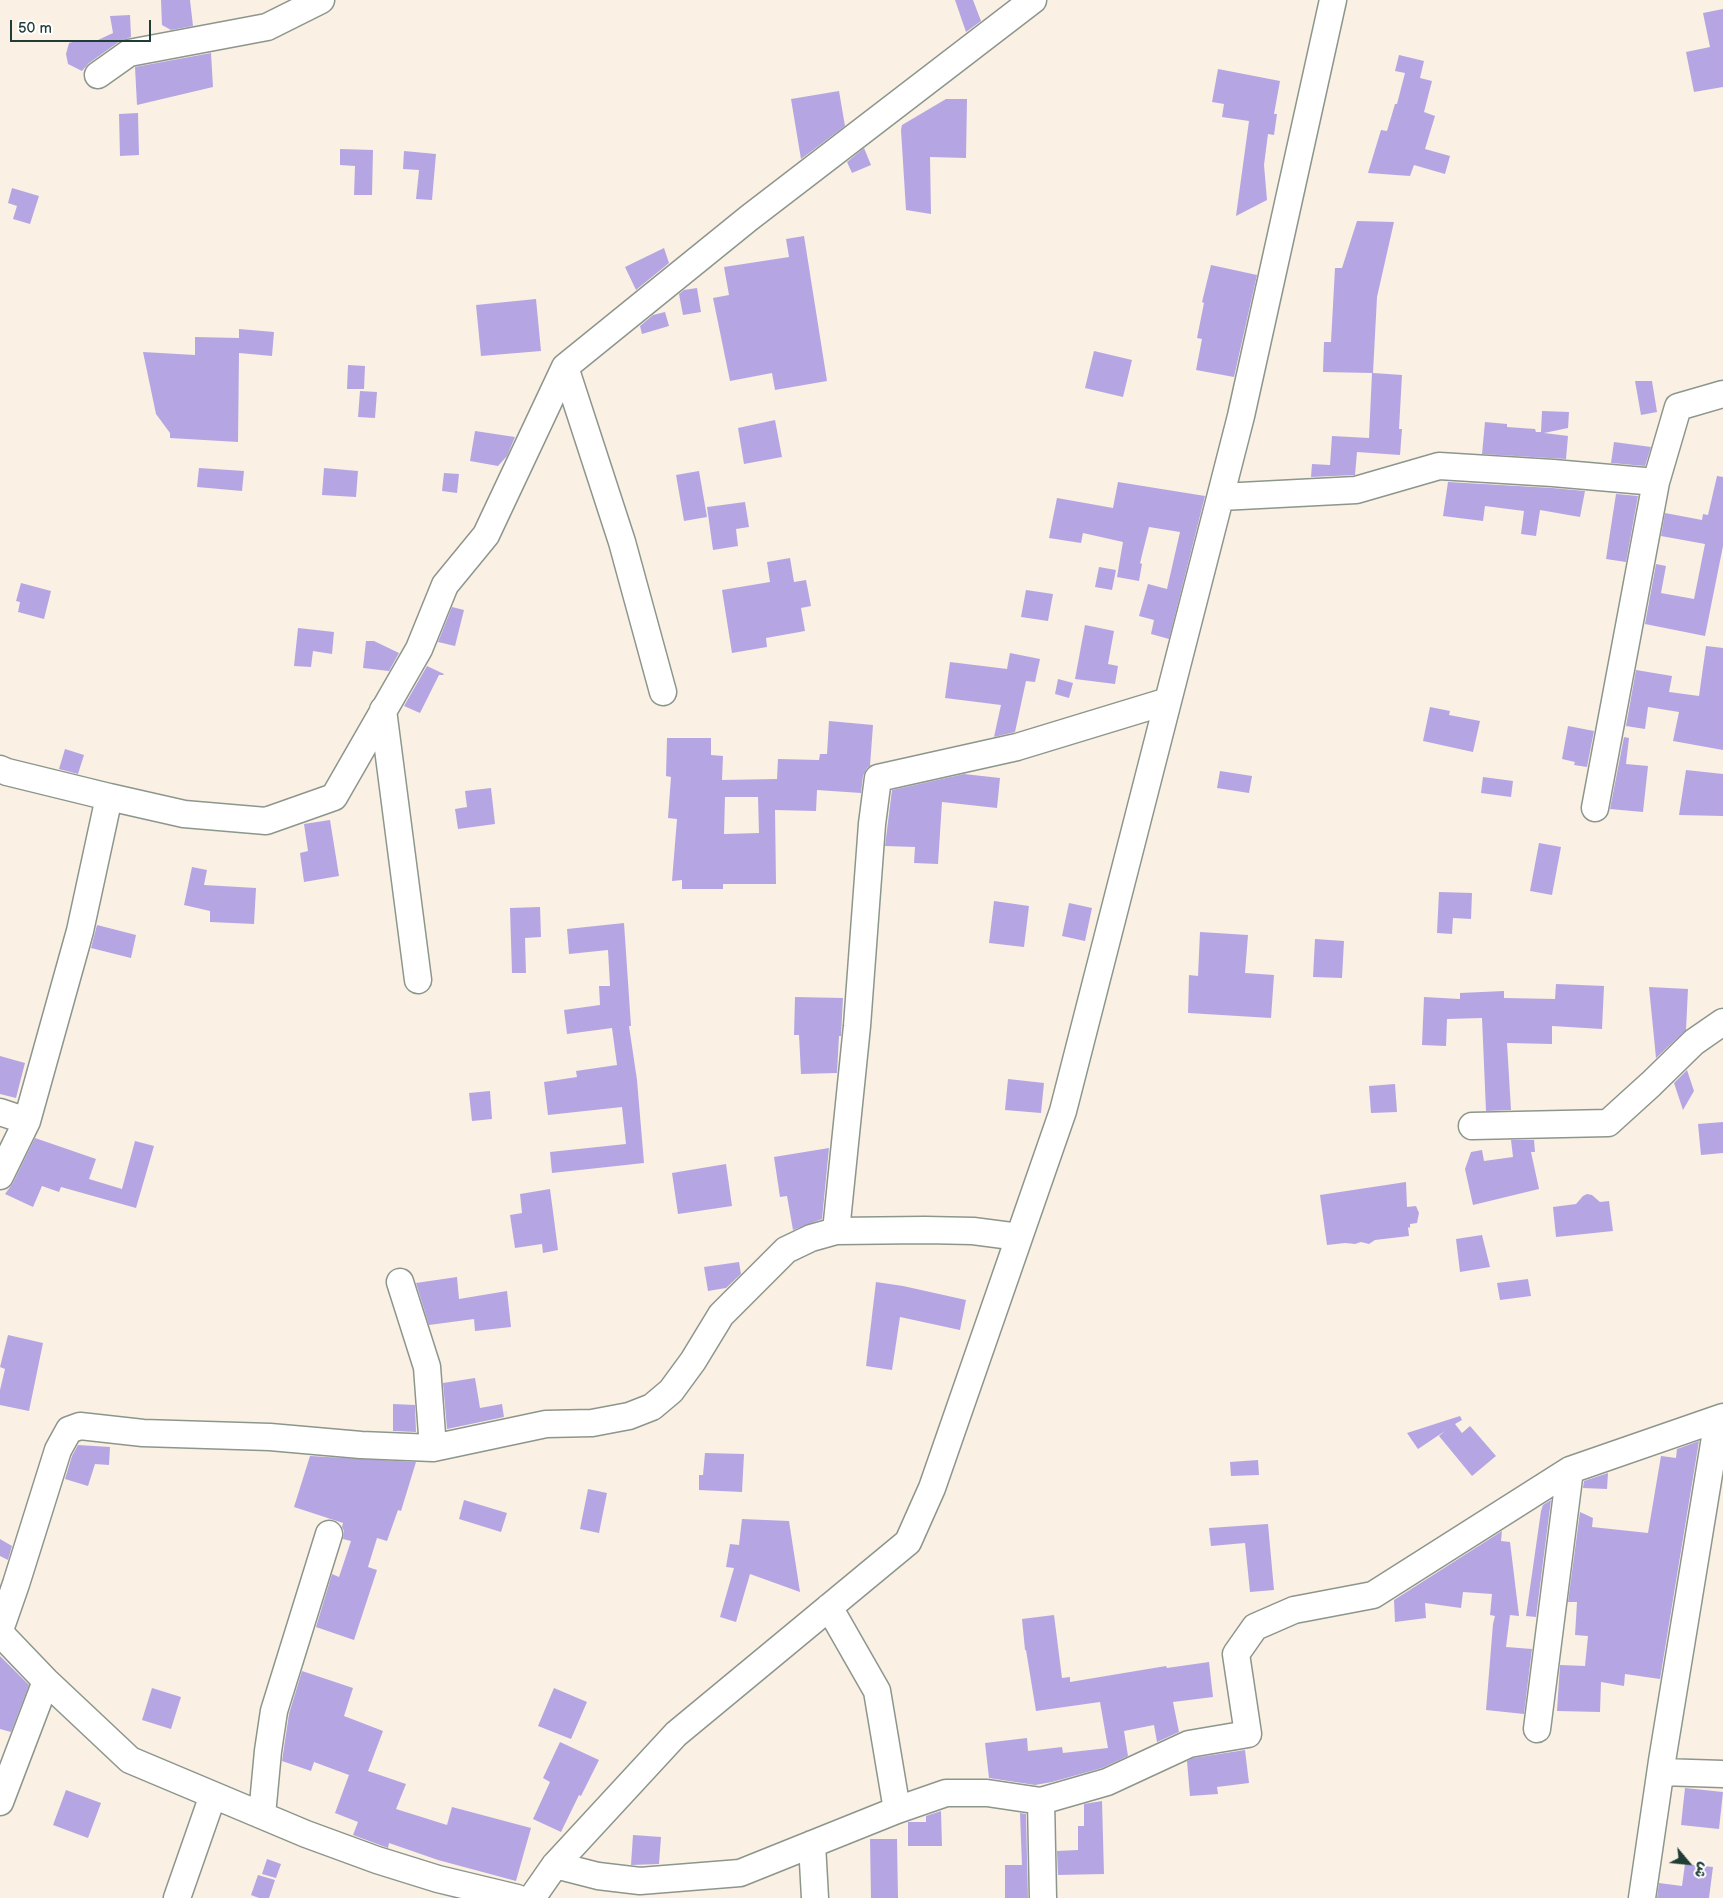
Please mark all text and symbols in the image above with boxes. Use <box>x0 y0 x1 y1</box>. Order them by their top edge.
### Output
scale bar <box>12 10 154 42</box>
text: 50 m <box>18 19 52 38</box>
north arrow <box>1663 1838 1713 1888</box>
text: ش <box>1691 1859 1713 1881</box>

